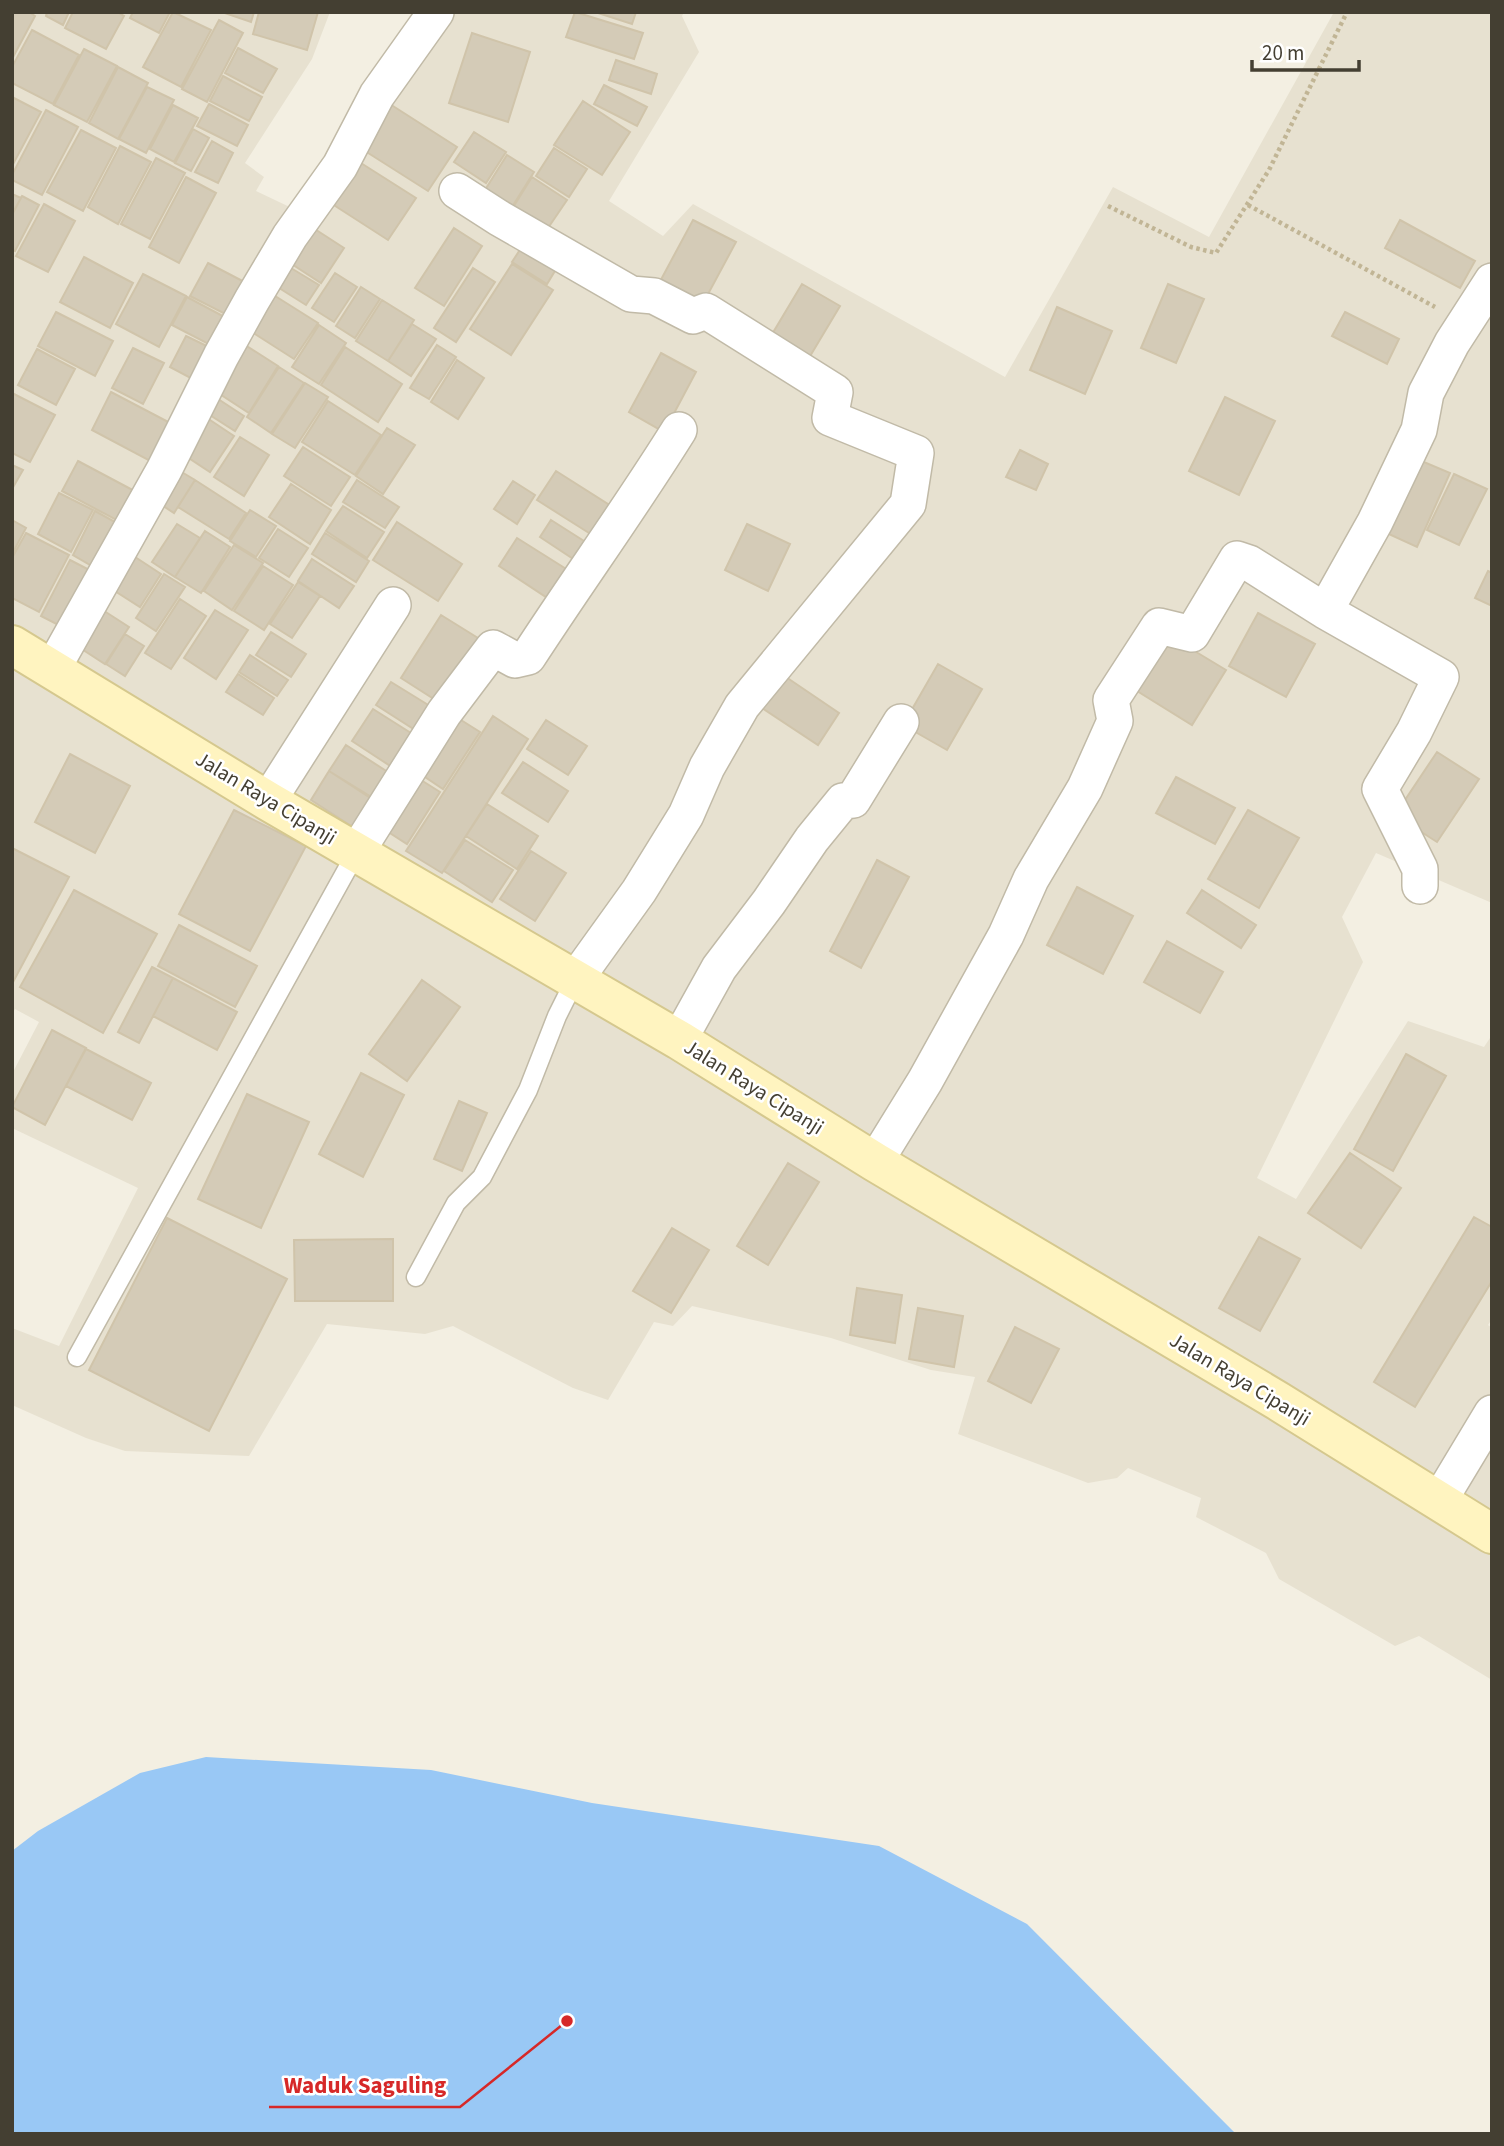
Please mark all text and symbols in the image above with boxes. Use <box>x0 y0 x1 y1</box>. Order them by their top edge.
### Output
scale bar <box>1252 28 1359 72</box>
text: 20 m <box>1262 38 1304 68</box>
street label: Jalan Raya Cipanji <box>190 744 342 852</box>
street label: Jalan Raya Cipanji <box>678 1032 830 1142</box>
street label: Jalan Raya Cipanji <box>1164 1325 1316 1433</box>
callout: Waduk Saguling <box>269 2063 460 2107</box>
text: Waduk Saguling <box>284 2069 446 2102</box>

